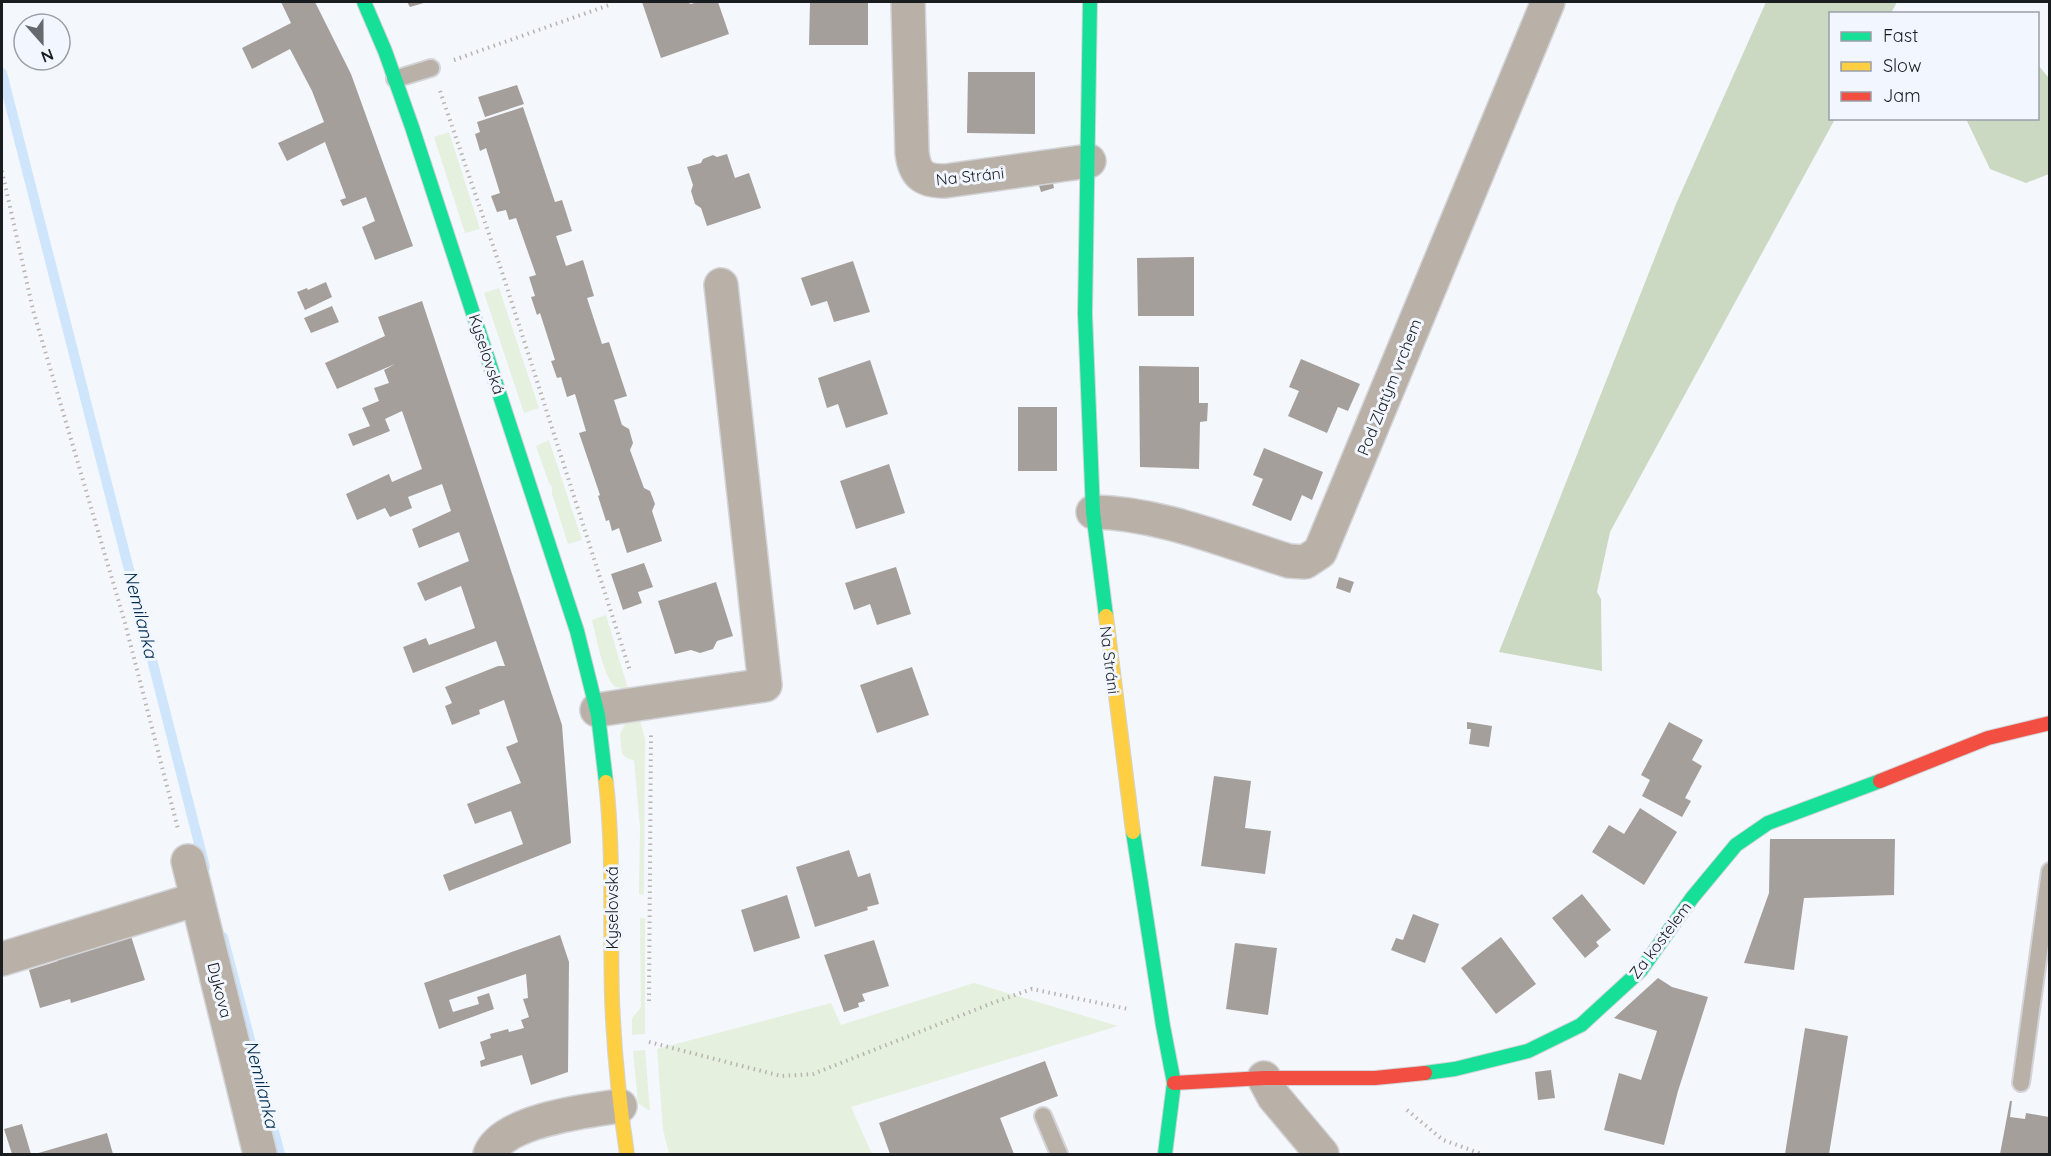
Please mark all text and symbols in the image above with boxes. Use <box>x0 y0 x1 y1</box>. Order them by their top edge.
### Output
north arrow <box>12 12 72 72</box>
legend <box>1829 12 2039 120</box>
text: Fast <box>1883 24 1918 47</box>
text: N <box>38 45 56 67</box>
text: Slow <box>1883 54 1921 77</box>
text: Jam <box>1883 84 1921 107</box>
street label: Na Stráni <box>935 162 1005 190</box>
street label: Kyselovská <box>465 311 509 397</box>
street label: Pod Zlatým vrchem <box>1352 316 1426 458</box>
water label: Nemilanka <box>119 568 163 661</box>
street label: Na Stráni <box>1096 625 1124 695</box>
street label: Kyselovská <box>602 866 622 950</box>
street label: Za kostelem <box>1625 898 1695 982</box>
street label: Dykova <box>203 960 237 1020</box>
water label: Nemilanka <box>240 1038 284 1131</box>

